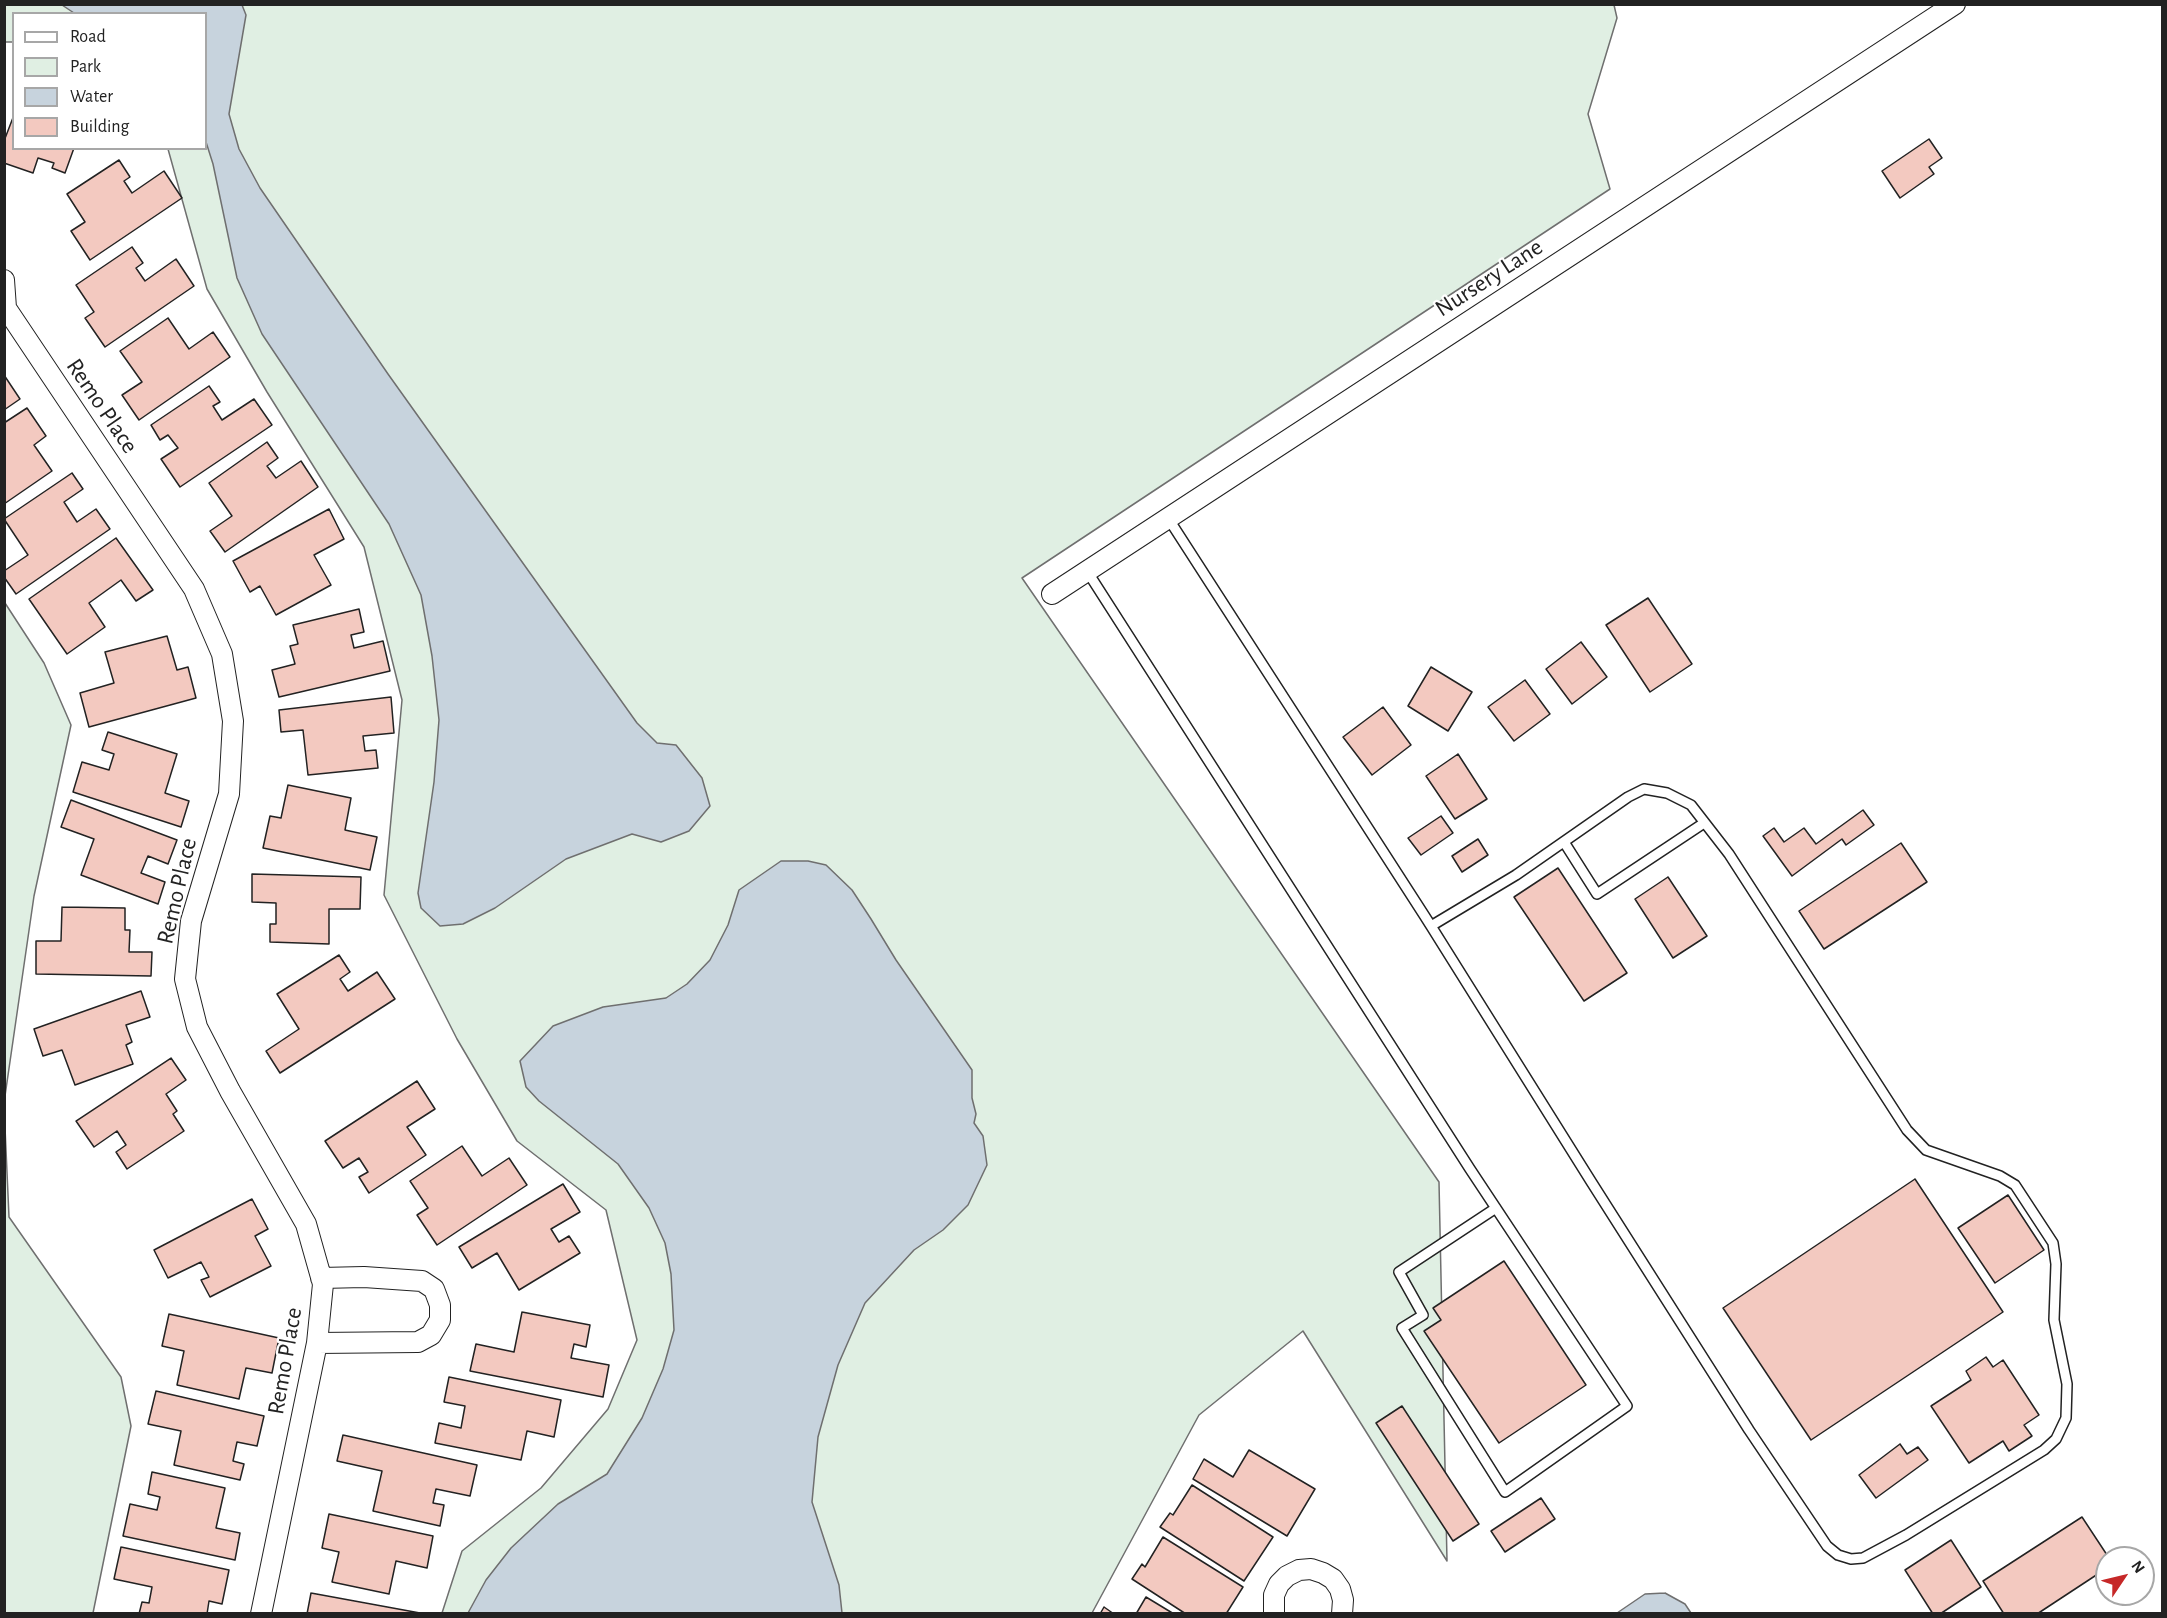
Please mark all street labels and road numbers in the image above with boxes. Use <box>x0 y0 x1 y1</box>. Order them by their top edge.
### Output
street label: Nursery Lane <box>1430 233 1548 323</box>
street label: Remo Place <box>60 353 144 459</box>
street label: Remo Place <box>151 835 203 947</box>
street label: Remo Place <box>261 1305 309 1417</box>

